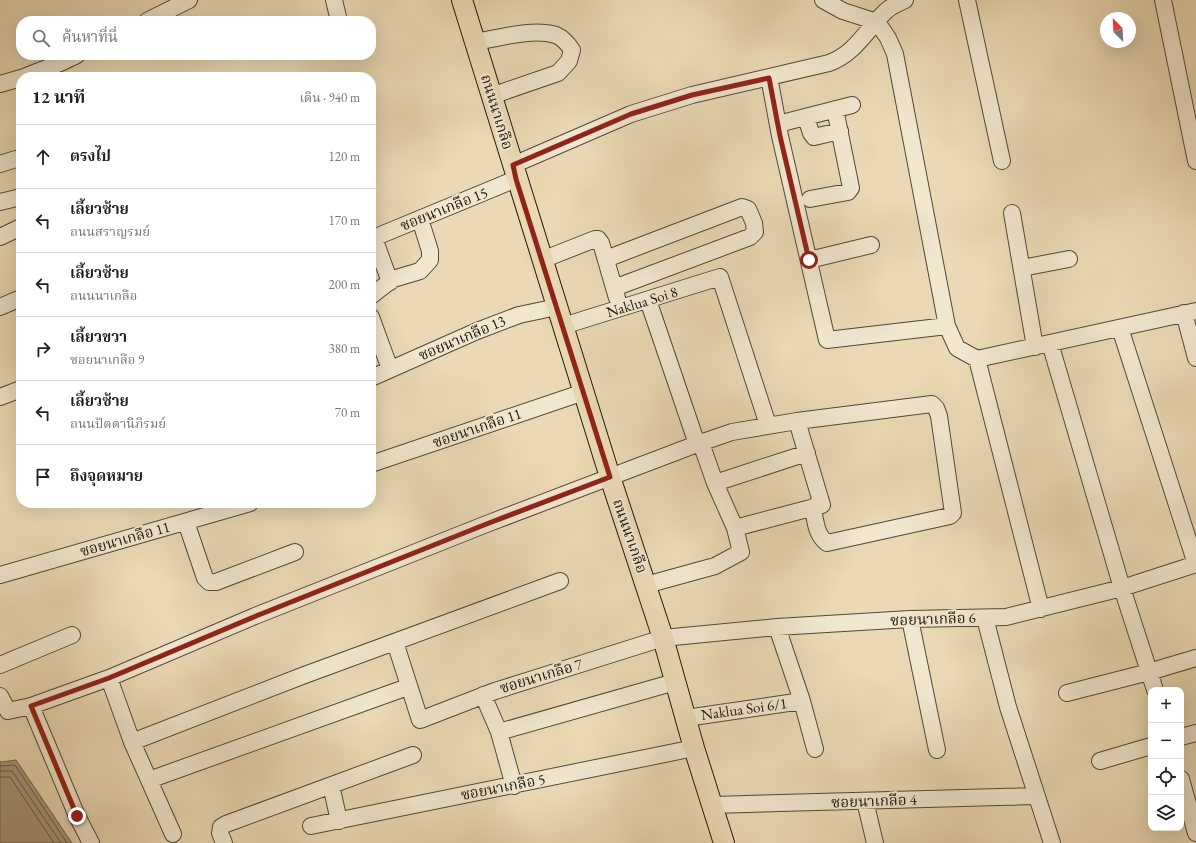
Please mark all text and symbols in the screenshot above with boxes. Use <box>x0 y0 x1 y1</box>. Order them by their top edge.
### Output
north arrow <box>1100 12 1136 48</box>
search box <box>16 16 376 60</box>
icon: search <box>30 27 52 49</box>
text: ค้นหาที่นี่ <box>62 27 118 46</box>
street label: ถนนนาเกลือ <box>477 72 518 152</box>
text: 12 นาที <box>32 86 85 108</box>
text: เดิน · 940 m <box>299 89 360 106</box>
icon: ahead <box>32 146 54 168</box>
text: ตรงไป <box>70 146 111 165</box>
text: 120 m <box>329 148 360 165</box>
street label: ซอยนาเกลือ 15 <box>397 182 490 235</box>
text: เลี้ยวซ้าย <box>70 199 129 218</box>
icon: left <box>32 210 54 232</box>
text: 170 m <box>329 212 360 229</box>
text: ถนนสราญรมย์ <box>70 223 150 240</box>
route start <box>800 251 818 269</box>
text: เลี้ยวซ้าย <box>70 263 129 282</box>
icon: left <box>32 274 54 296</box>
text: 200 m <box>329 276 360 293</box>
street label: Naklua Soi 8 <box>604 282 680 321</box>
text: ถนนนาเกลือ <box>70 287 137 304</box>
street label: ซอยนาเกลือ 13 <box>415 311 508 364</box>
text: เลี้ยวขวา <box>70 327 127 346</box>
icon: right <box>32 338 54 360</box>
text: 380 m <box>329 340 360 357</box>
text: ซอยนาเกลือ 9 <box>70 351 144 368</box>
text: เลี้ยวซ้าย <box>70 391 129 410</box>
icon: left <box>32 402 54 424</box>
street label: ซอยนาเกลือ 11 <box>430 403 524 452</box>
text: 70 m <box>335 404 360 421</box>
text: ถนนปัตตานีภิรมย์ <box>70 415 166 432</box>
icon: arrive <box>32 466 54 488</box>
text: ถึงจุดหมาย <box>70 466 143 485</box>
street label: ถนนนาเกลือ <box>609 496 652 576</box>
street label: ซอยนาเกลือ 11 <box>78 517 172 560</box>
street label: ซอยนาเกลือ 6 <box>890 608 976 629</box>
street label: ซอยนาเกลือ 7 <box>497 654 585 697</box>
map controls <box>1148 687 1184 831</box>
button: + <box>1148 687 1184 723</box>
street label: Naklua Soi 6/1 <box>700 693 788 724</box>
button: − <box>1148 723 1184 759</box>
button: locate <box>1148 759 1184 795</box>
street label: ซอยนาเกลือ 5 <box>459 769 547 804</box>
street label: ซอยนาเกลือ 4 <box>831 789 918 811</box>
button: layers <box>1148 795 1184 831</box>
route end <box>68 807 86 825</box>

